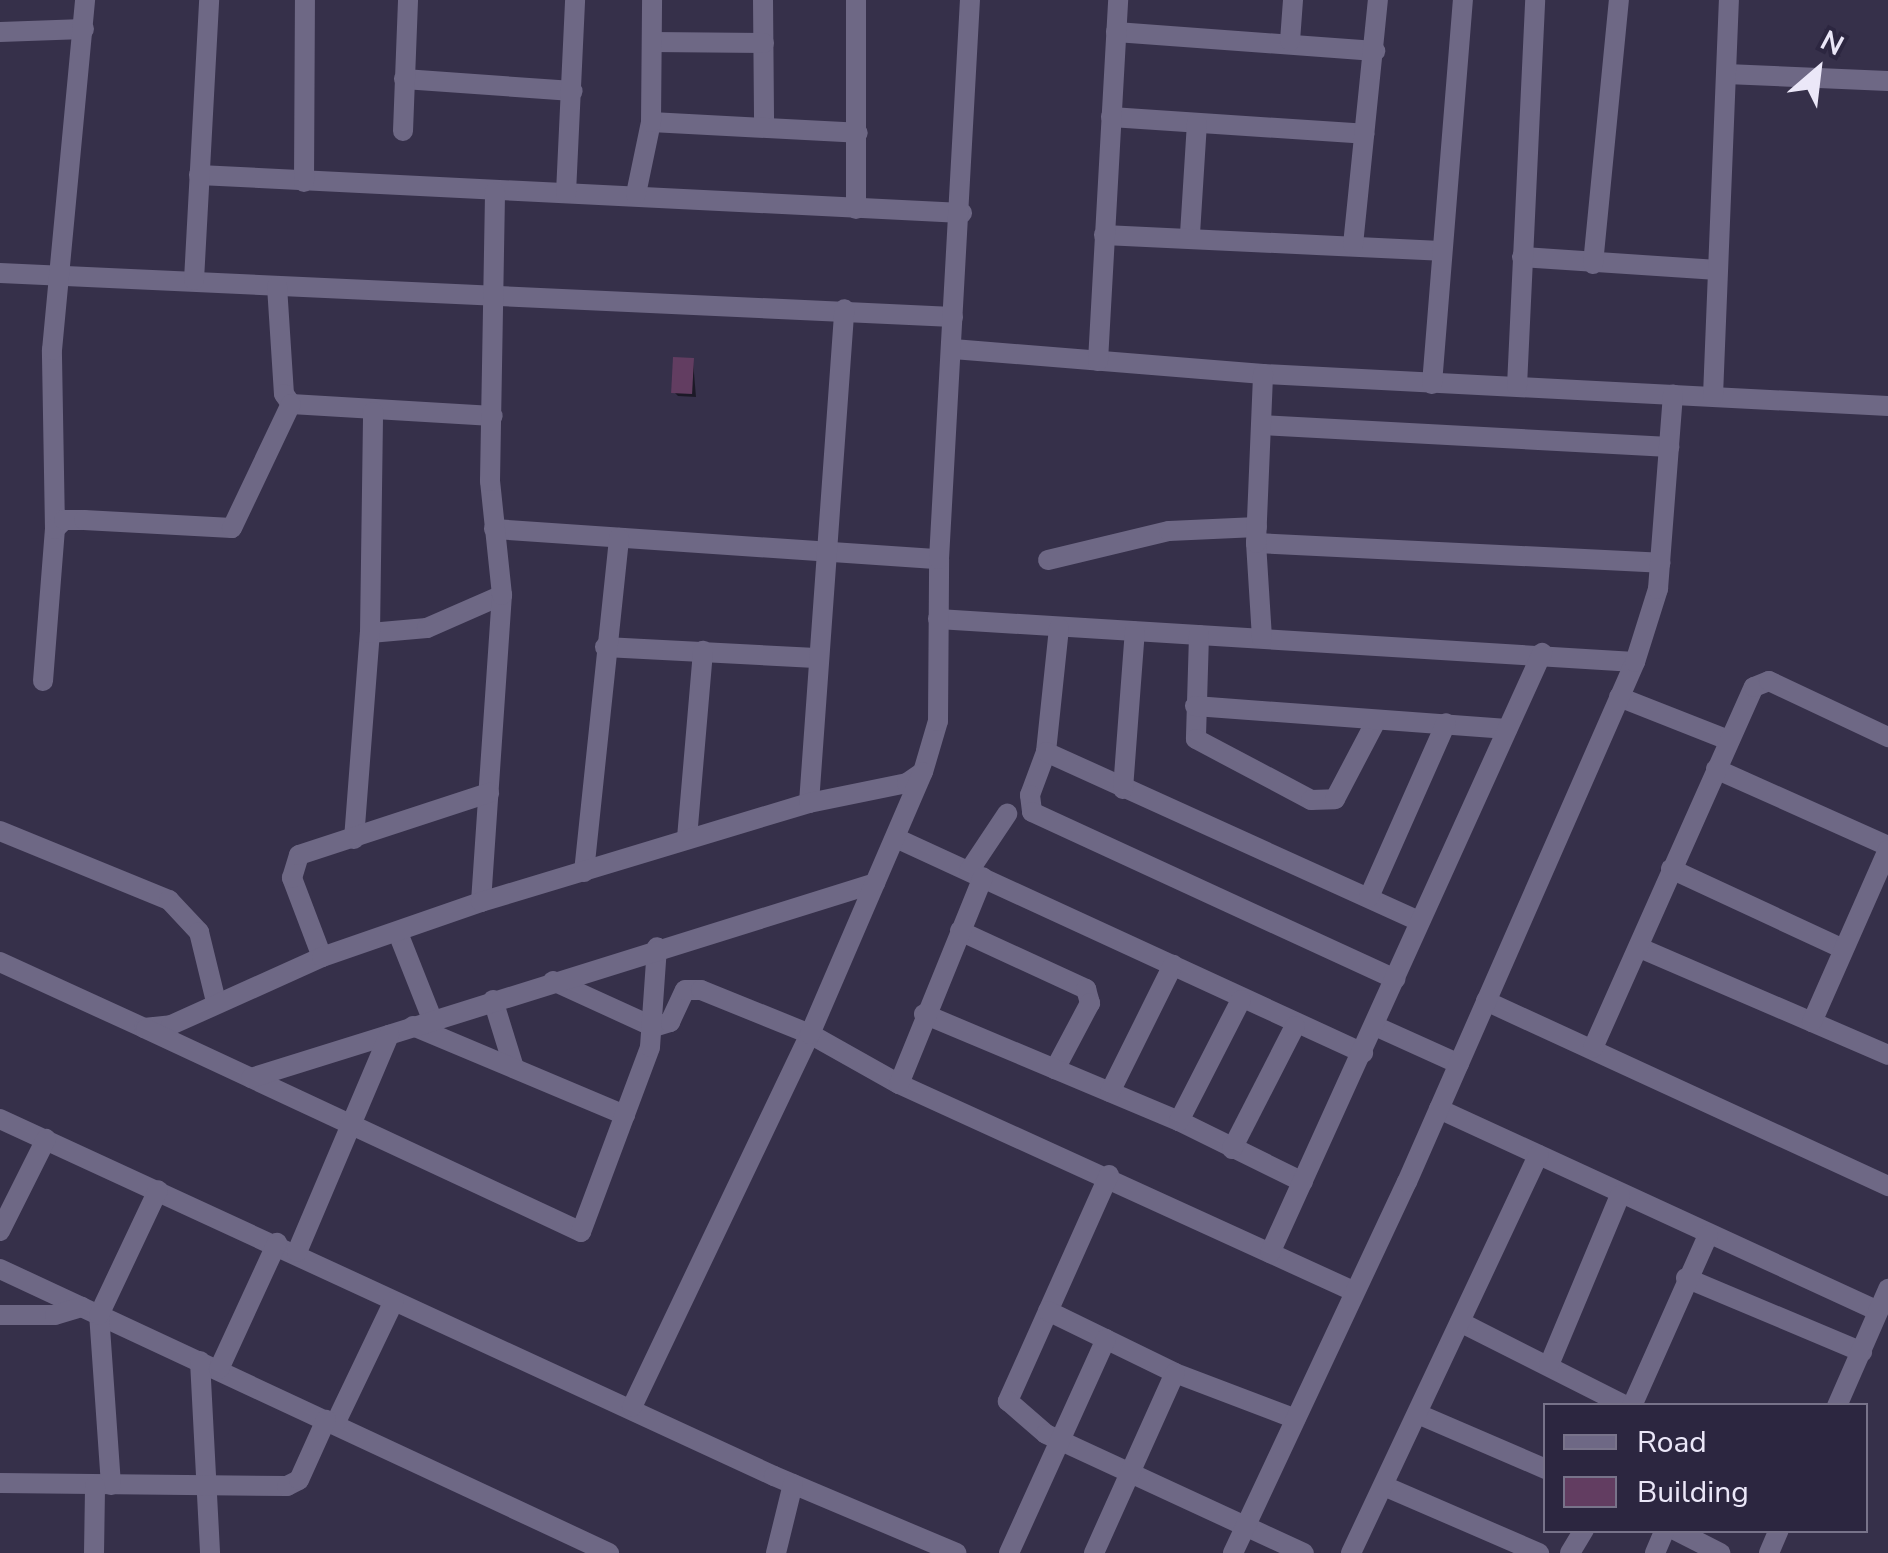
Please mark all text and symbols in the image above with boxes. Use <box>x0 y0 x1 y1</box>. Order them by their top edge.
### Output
north arrow <box>1768 20 1868 120</box>
text: N <box>1814 22 1850 65</box>
legend <box>1543 1403 1868 1533</box>
text: Road <box>1637 1422 1707 1463</box>
text: Building <box>1637 1472 1749 1513</box>

